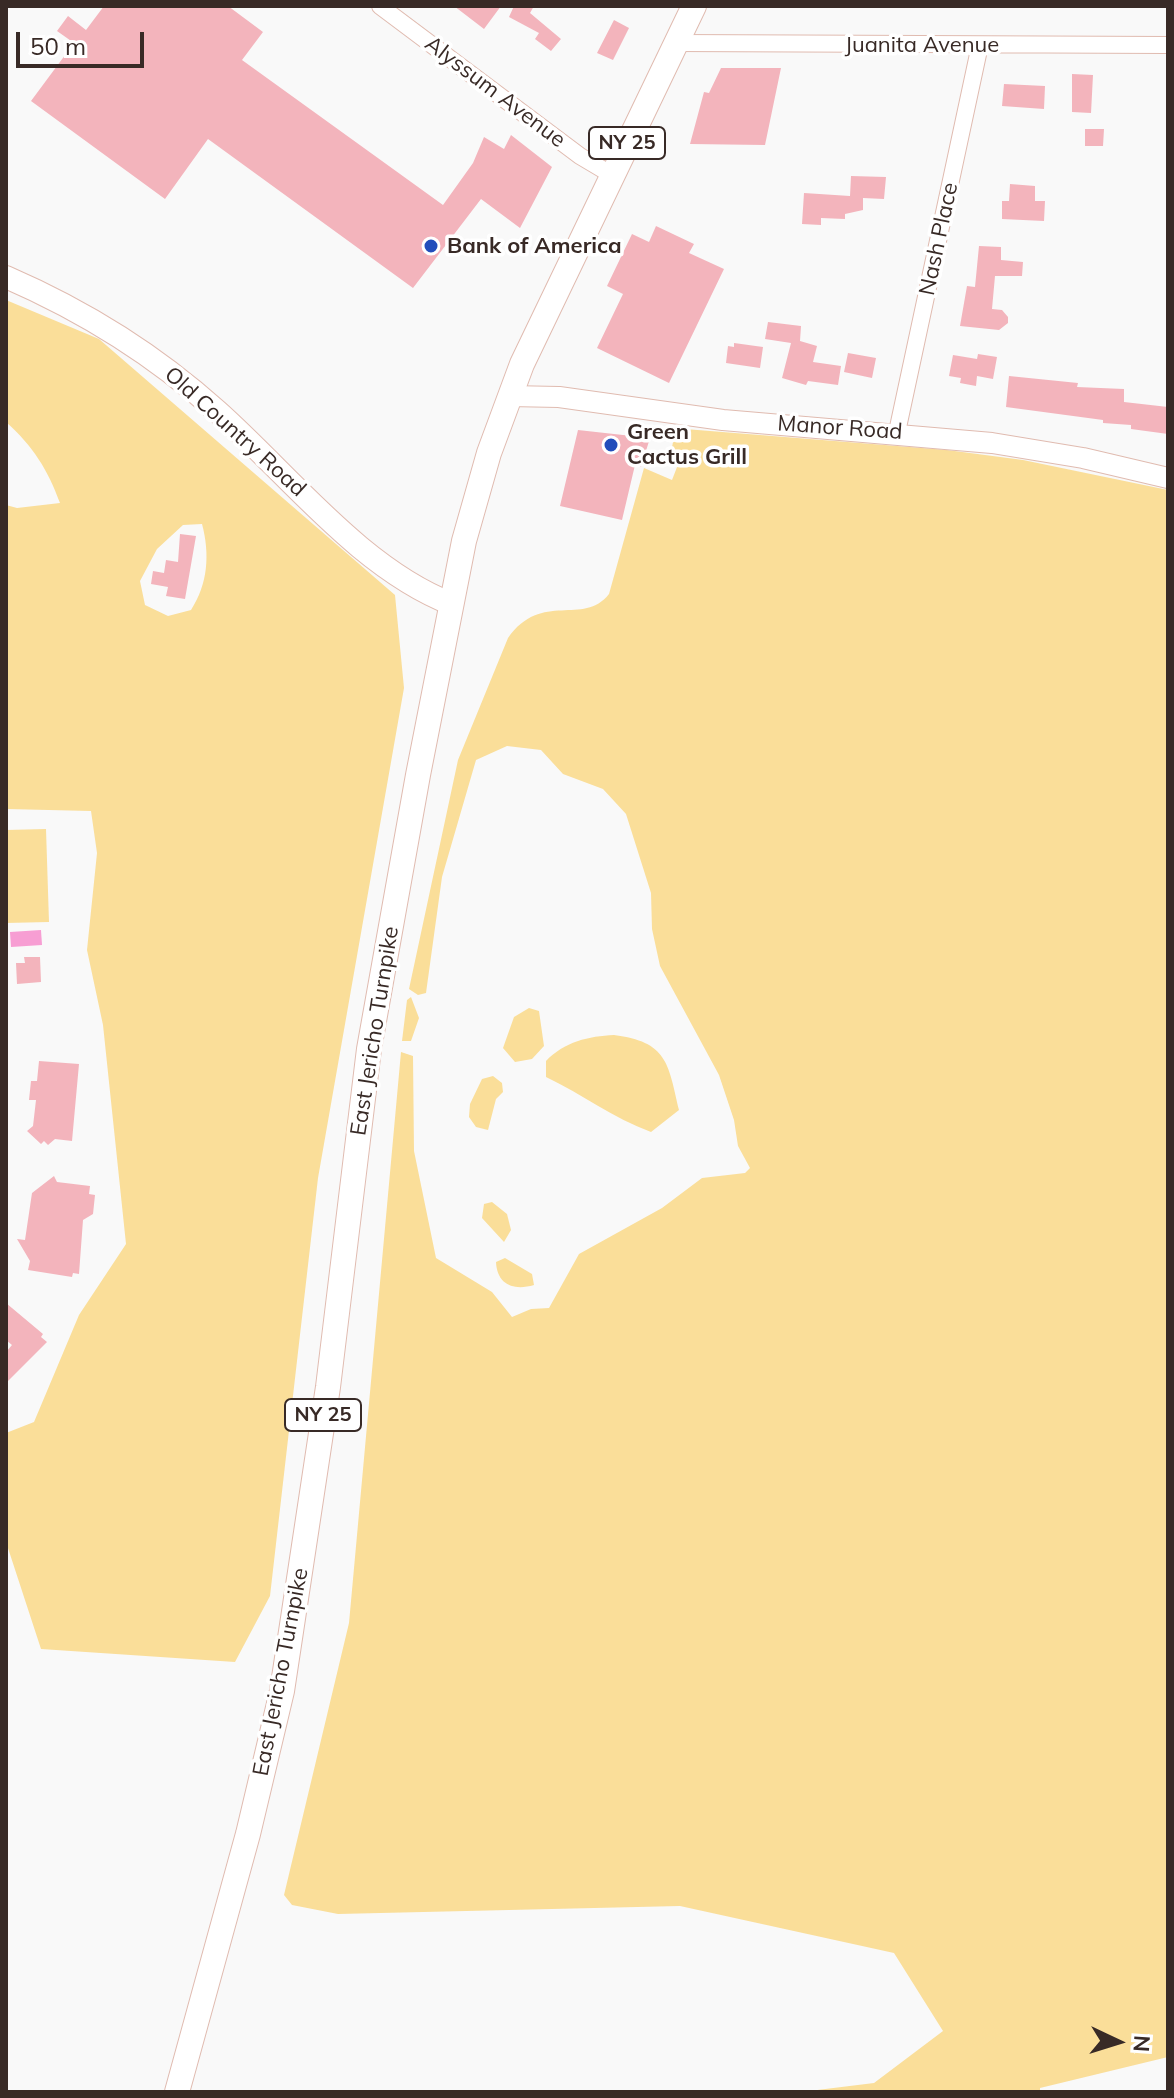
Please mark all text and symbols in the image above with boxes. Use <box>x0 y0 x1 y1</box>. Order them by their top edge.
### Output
scale bar <box>20 16 148 66</box>
text: 50 m <box>30 31 86 61</box>
street label: Alyssum Avenue <box>420 31 570 153</box>
street label: Juanita Avenue <box>845 32 999 58</box>
road number: NY 25 <box>589 127 665 159</box>
street label: Nash Place <box>914 180 964 298</box>
place label: Bank of America <box>447 233 622 259</box>
marker: Bank of America <box>422 237 440 255</box>
street label: Old Country Road <box>159 362 311 502</box>
street label: Manor Road <box>777 410 903 446</box>
place label: Green Cactus Grill <box>627 419 747 470</box>
marker: Green Cactus Grill <box>602 436 620 454</box>
street label: East Jericho Turnpike <box>345 925 405 1137</box>
road number: NY 25 <box>285 1399 361 1431</box>
street label: East Jericho Turnpike <box>248 1566 314 1778</box>
north arrow <box>1078 2002 1158 2082</box>
text: N <box>1127 2034 1156 2053</box>

